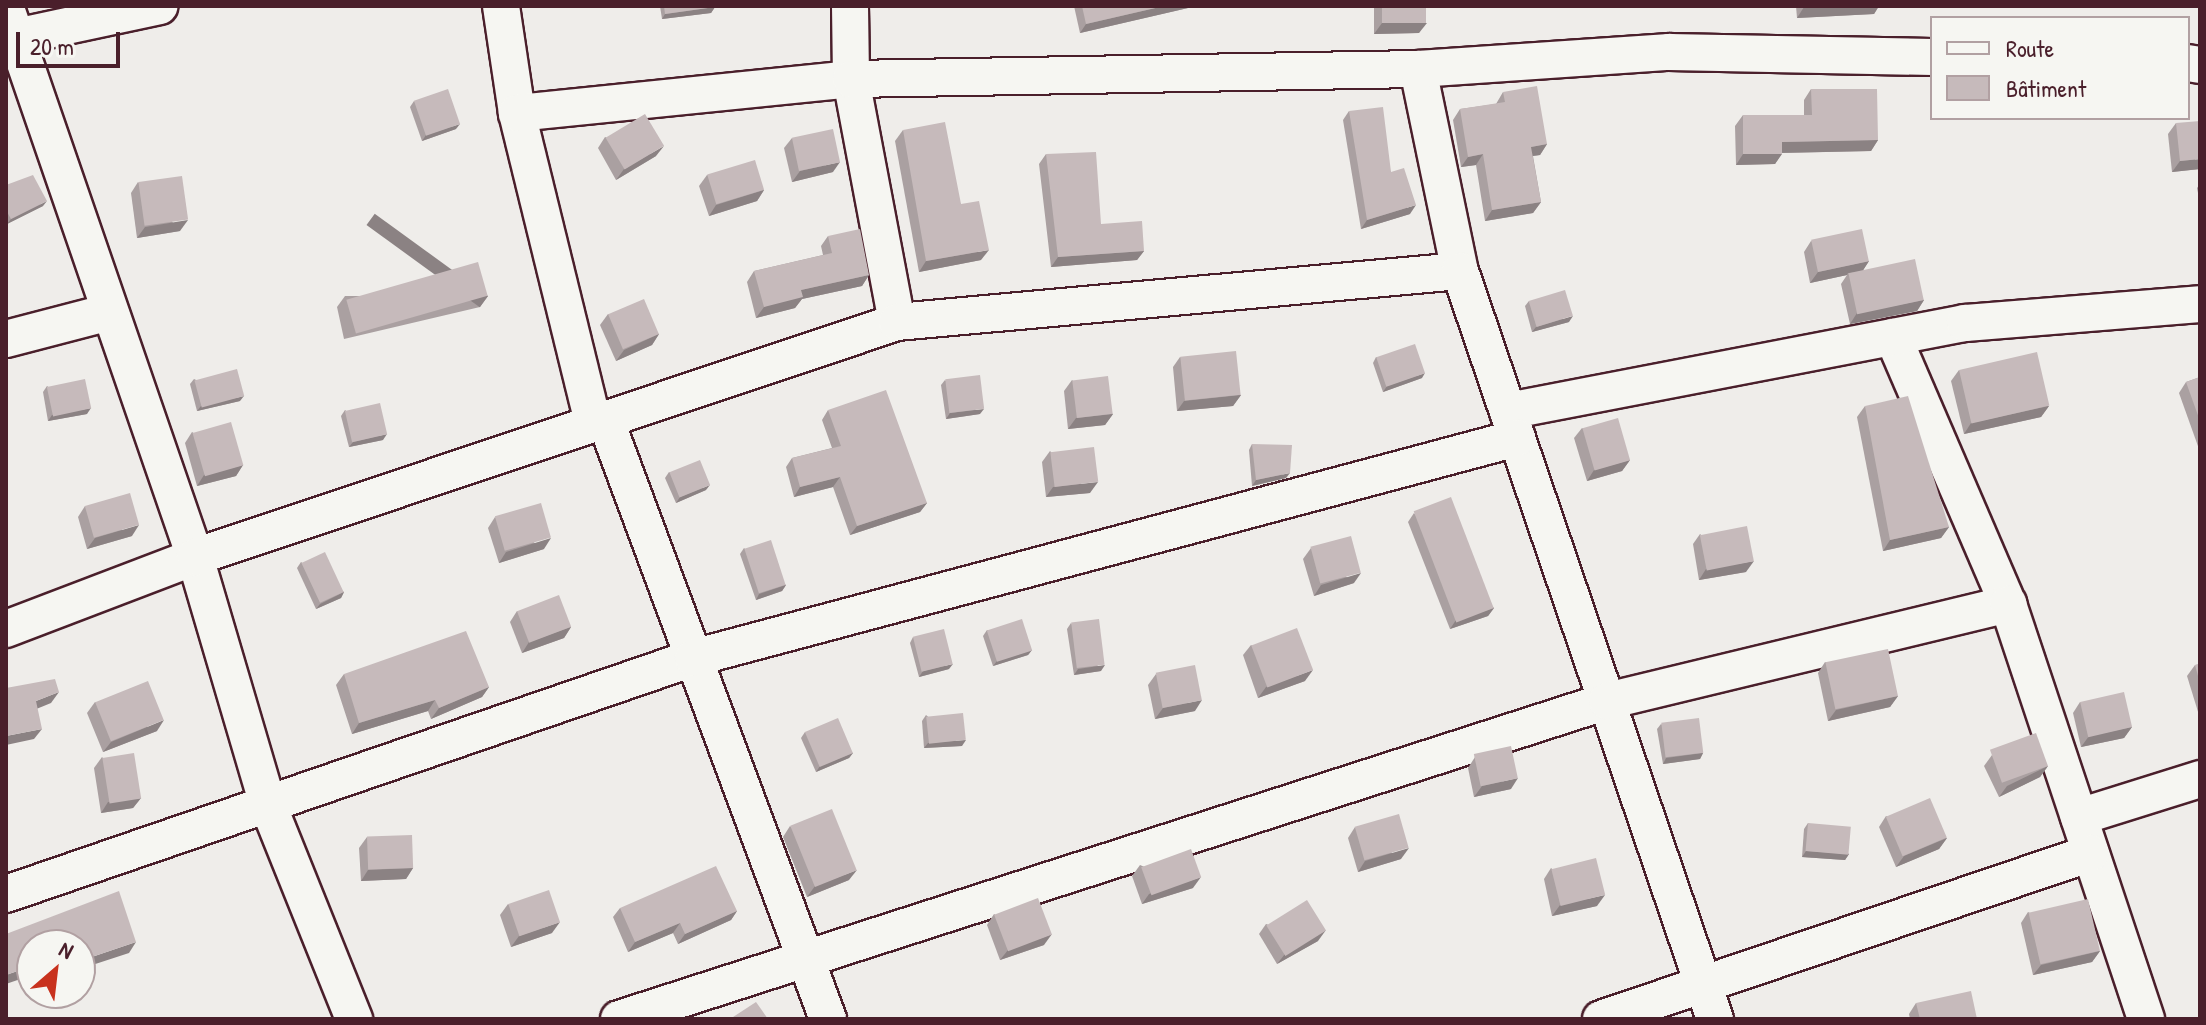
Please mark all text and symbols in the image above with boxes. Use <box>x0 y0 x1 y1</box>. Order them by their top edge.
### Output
scale bar <box>20 16 124 66</box>
legend <box>1930 16 2190 120</box>
text: 20 m <box>30 30 74 62</box>
text: Route <box>2006 32 2054 64</box>
text: Bâtiment <box>2006 72 2086 104</box>
north arrow <box>16 929 96 1009</box>
text: N <box>54 934 79 966</box>

